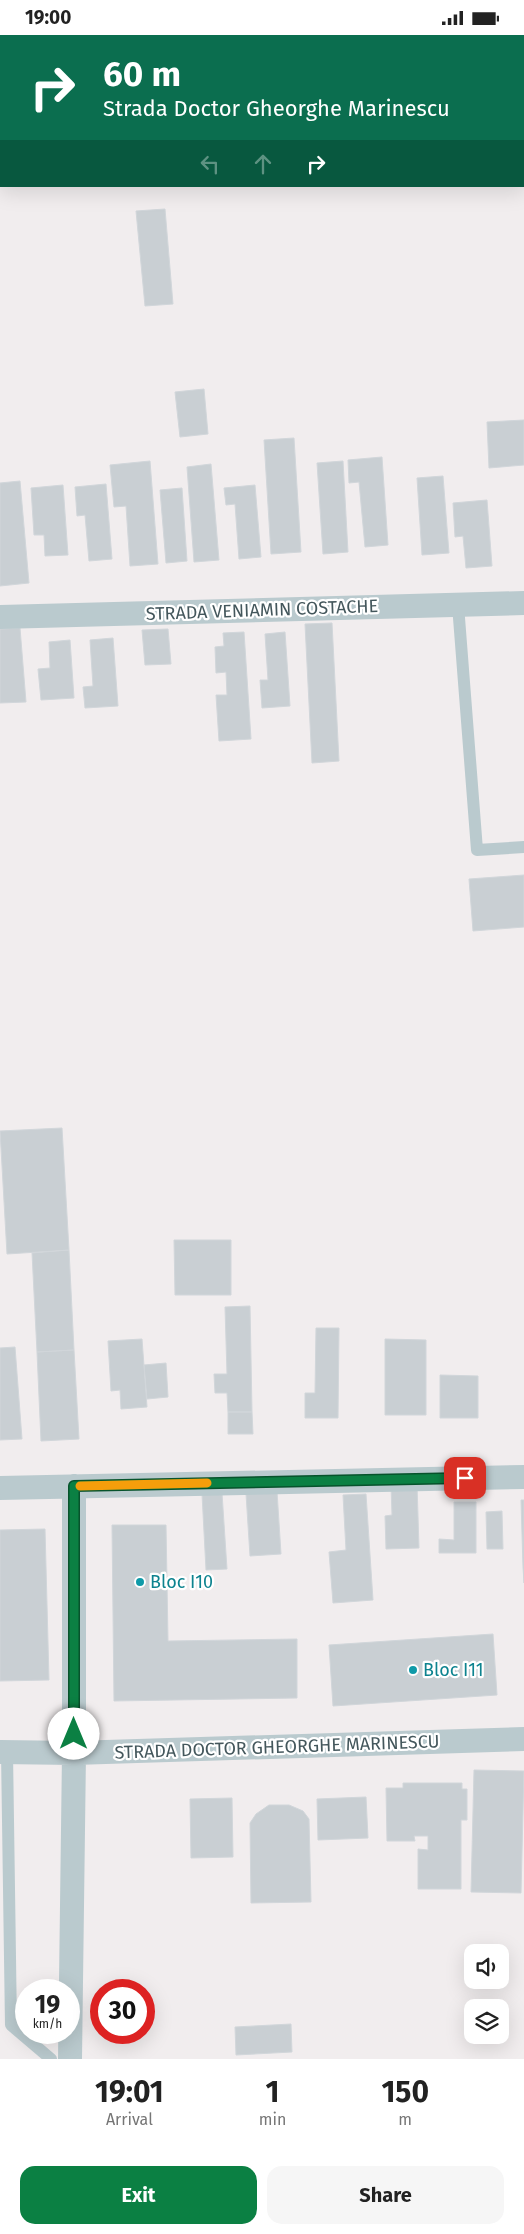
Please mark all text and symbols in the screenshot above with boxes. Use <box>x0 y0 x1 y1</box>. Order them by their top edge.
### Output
text: 19:00 <box>25 6 71 29</box>
text: 60 m <box>103 53 181 95</box>
icon: right <box>20 55 85 120</box>
text: Strada Doctor Gheorghe Marinescu <box>103 95 450 122</box>
icon: left <box>196 150 224 178</box>
icon: ahead <box>249 150 277 178</box>
icon: right <box>302 150 330 178</box>
street label: STRADA VENIAMIN COSTACHE <box>145 595 379 625</box>
pin <box>444 1457 486 1499</box>
icon: arrive <box>451 1464 479 1492</box>
place label: Bloc I10 <box>150 1571 213 1593</box>
marker: Bloc I10 <box>134 1576 146 1588</box>
place label: Bloc I11 <box>423 1659 484 1681</box>
marker: Bloc I11 <box>407 1664 419 1676</box>
position arrow <box>47 1707 99 1759</box>
street label: STRADA DOCTOR GHEORGHE MARINESCU <box>114 1730 440 1764</box>
map controls <box>464 1944 509 2044</box>
button: sound <box>464 1944 509 1989</box>
speed limit sign: 30 <box>90 1979 155 2044</box>
text: 19 <box>35 1990 60 2020</box>
button: layers <box>464 1999 509 2044</box>
text: km/h <box>33 2017 62 2031</box>
text: 19:01 <box>95 2074 164 2110</box>
text: 1 <box>266 2074 280 2110</box>
text: 150 <box>381 2074 429 2110</box>
text: Arrival <box>106 2110 153 2129</box>
text: min <box>259 2110 286 2129</box>
text: m <box>398 2110 412 2129</box>
button: Exit <box>20 2166 257 2224</box>
button: Share <box>267 2166 504 2224</box>

